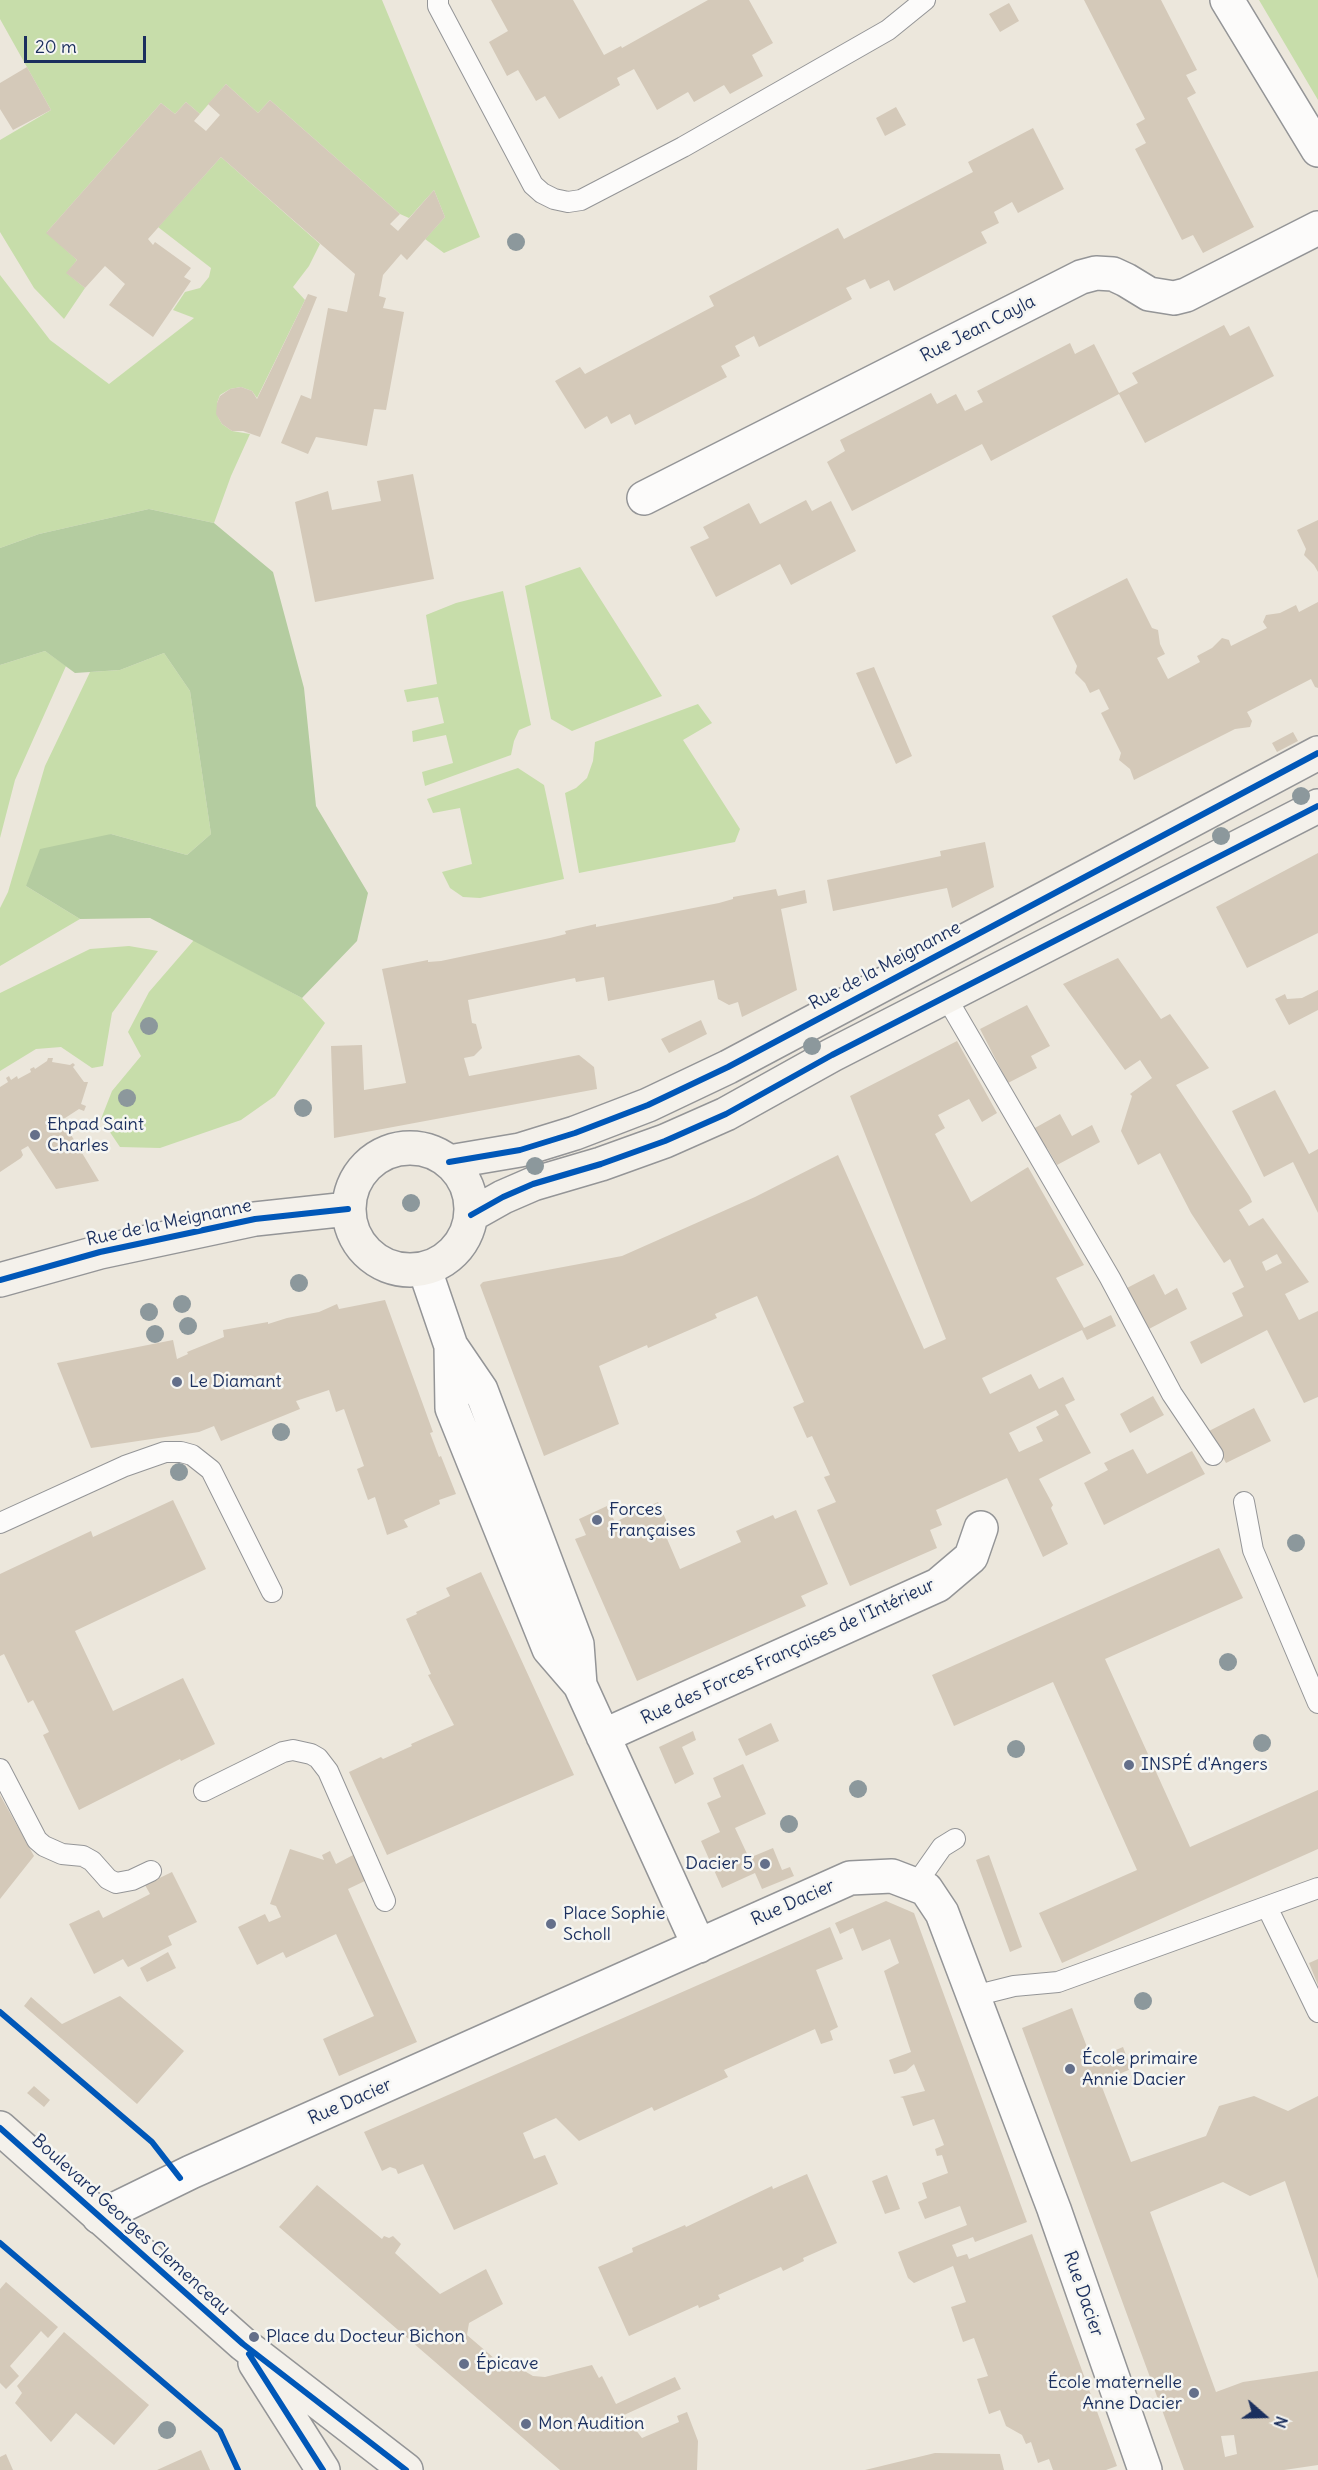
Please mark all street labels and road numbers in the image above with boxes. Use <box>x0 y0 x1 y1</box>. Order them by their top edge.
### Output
street label: Rue Jean Cayla <box>917 291 1039 367</box>
street label: Rue de la Meignanne <box>806 917 964 1015</box>
street label: Rue de la Meignanne <box>84 1195 254 1251</box>
street label: Rue des Forces Françaises de l'Intérieur <box>638 1574 938 1730</box>
street label: Rue Dacier <box>748 1875 838 1931</box>
street label: Rue Dacier <box>305 2074 395 2130</box>
street label: Boulevard Georges Clemenceau <box>27 2130 235 2320</box>
street label: Rue Dacier <box>1058 2248 1108 2340</box>

